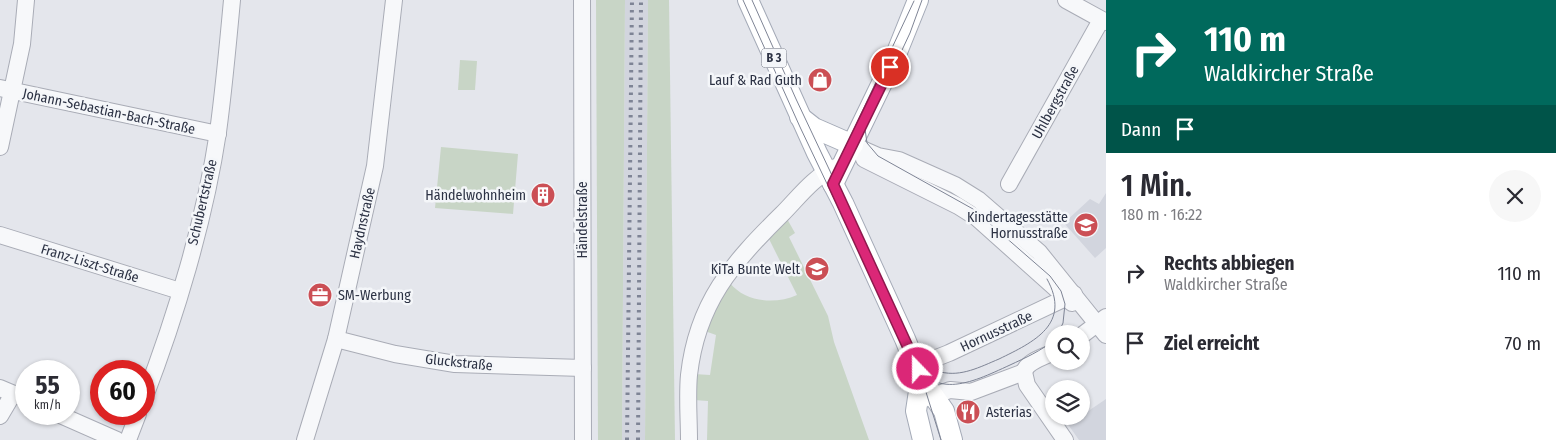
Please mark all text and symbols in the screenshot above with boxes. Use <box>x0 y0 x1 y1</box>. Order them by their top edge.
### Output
text: 110 m <box>1204 18 1286 60</box>
icon: right <box>1121 20 1186 85</box>
pin <box>869 46 911 88</box>
road number: B 3 <box>762 48 786 68</box>
icon: arrive <box>876 53 904 81</box>
text: Waldkircher Straße <box>1204 60 1374 87</box>
street label: Uhlbergstraße <box>1028 63 1083 142</box>
shop icon: Lauf & Rad Guth <box>807 67 833 93</box>
place label: Lauf & Rad Guth <box>709 72 802 89</box>
street label: Johann-Sebastian-Bach-Straße <box>21 85 197 138</box>
icon: arrive <box>1171 115 1199 143</box>
text: Dann <box>1121 118 1161 141</box>
street label: Schubertstraße <box>184 157 221 247</box>
text: 1 Min. <box>1121 168 1192 204</box>
button: close <box>1489 170 1541 222</box>
street label: Händelstraße <box>574 181 591 259</box>
building icon: Händelwohnheim <box>530 182 556 208</box>
street label: Haydnstraße <box>346 186 379 260</box>
place label: Händelwohnheim <box>425 187 526 204</box>
text: 180 m · 16:22 <box>1121 205 1202 224</box>
place label: Kindertagesstätte Hornusstraße <box>967 209 1068 242</box>
school or university icon: Kindertagesstätte Hornusstraße <box>1073 212 1099 238</box>
street label: Franz-Liszt-Straße <box>39 240 141 286</box>
text: Rechts abbiegen <box>1164 252 1294 275</box>
school or university icon: KiTa Bunte Welt <box>804 256 830 282</box>
icon: right <box>1121 259 1149 287</box>
place label: KiTa Bunte Welt <box>711 261 800 278</box>
text: 110 m <box>1497 262 1541 285</box>
text: Waldkircher Straße <box>1164 275 1288 294</box>
office icon: SM-Werbung <box>307 282 333 308</box>
place label: SM-Werbung <box>338 287 411 304</box>
street label: Hornusstraße <box>957 307 1035 356</box>
map controls <box>1045 325 1090 425</box>
button: search <box>1045 325 1090 370</box>
icon: arrive <box>1121 329 1149 357</box>
text: Ziel erreicht <box>1164 332 1260 355</box>
text: 70 m <box>1505 332 1541 355</box>
position arrow <box>891 342 943 394</box>
street label: Gluckstraße <box>424 351 494 375</box>
speed limit sign: 60 <box>90 360 155 425</box>
text: 55 <box>35 371 60 401</box>
button: layers <box>1045 380 1090 425</box>
text: km/h <box>34 398 61 412</box>
restaurant icon: Asterias <box>955 399 981 425</box>
place label: Asterias <box>986 404 1032 421</box>

